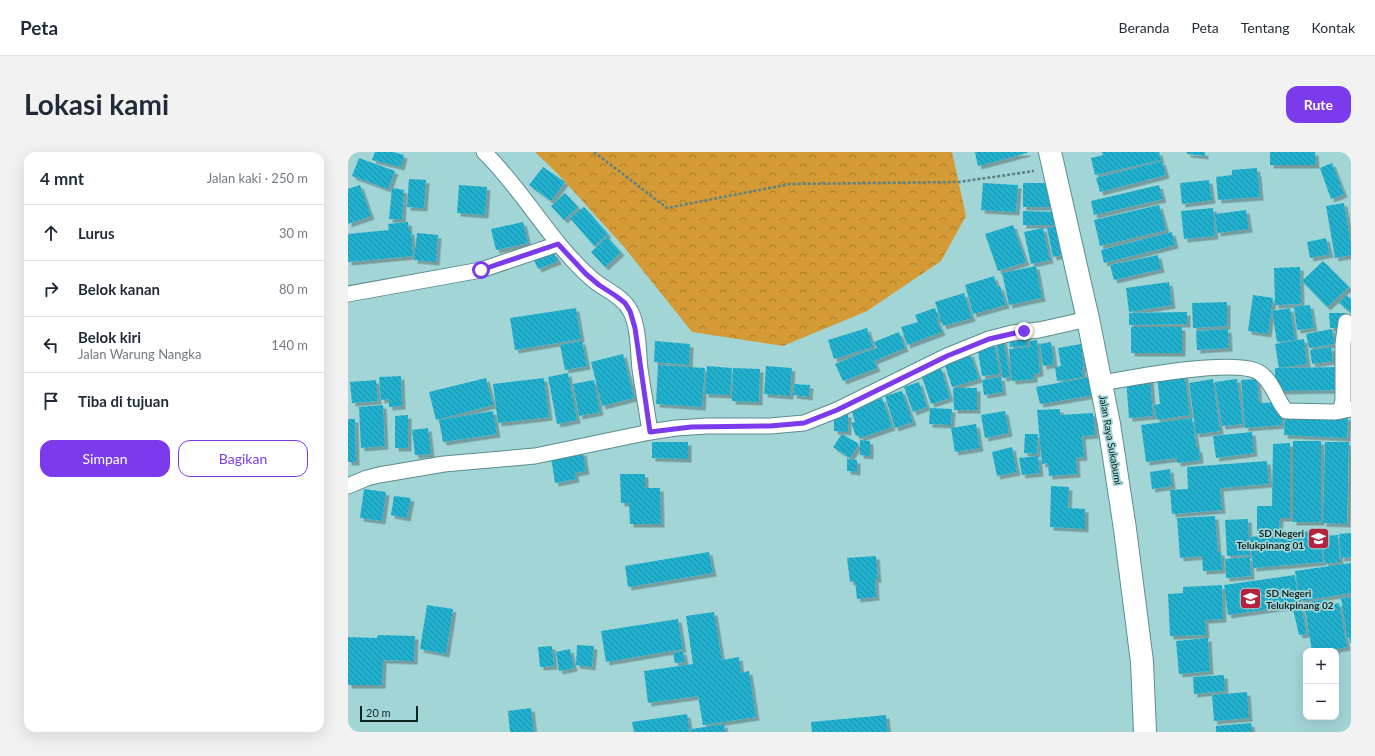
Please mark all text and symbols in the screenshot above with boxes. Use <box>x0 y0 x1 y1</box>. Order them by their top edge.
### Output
text: Peta <box>20 16 58 39</box>
text: Beranda <box>1119 19 1169 36</box>
text: Peta <box>1191 19 1219 36</box>
text: Tentang <box>1241 19 1290 36</box>
text: Kontak <box>1312 19 1355 36</box>
button: Rute <box>1286 86 1351 123</box>
text: Lokasi kami <box>24 87 169 121</box>
text: 4 mnt <box>40 168 84 189</box>
text: Jalan kaki · 250 m <box>207 170 308 186</box>
icon: ahead <box>40 222 62 244</box>
text: Lurus <box>78 224 115 242</box>
text: 30 m <box>279 225 308 241</box>
route start <box>472 261 490 279</box>
icon: right <box>40 278 62 300</box>
text: Belok kanan <box>78 280 160 298</box>
text: 80 m <box>279 281 308 297</box>
route end <box>1015 322 1033 340</box>
text: Belok kiri <box>78 328 141 346</box>
icon: left <box>40 334 62 356</box>
text: 140 m <box>271 337 308 353</box>
text: Jalan Warung Nangka <box>78 346 201 362</box>
icon: arrive <box>40 390 62 412</box>
text: Tiba di tujuan <box>78 392 169 410</box>
street label: Jalan Raya Sukabumi <box>1097 394 1125 486</box>
button: Simpan <box>40 440 170 477</box>
button: Bagikan <box>178 440 308 477</box>
school or university icon: SD Negeri Telukpinang 01 <box>1306 526 1332 552</box>
place label: SD Negeri Telukpinang 01 <box>1237 527 1304 551</box>
school or university icon: SD Negeri Telukpinang 02 <box>1238 586 1264 612</box>
place label: SD Negeri Telukpinang 02 <box>1266 587 1334 611</box>
map controls <box>1303 648 1339 720</box>
button: + <box>1303 648 1339 684</box>
button: − <box>1303 684 1339 720</box>
scale bar <box>360 704 418 723</box>
text: 20 m <box>366 706 391 719</box>

